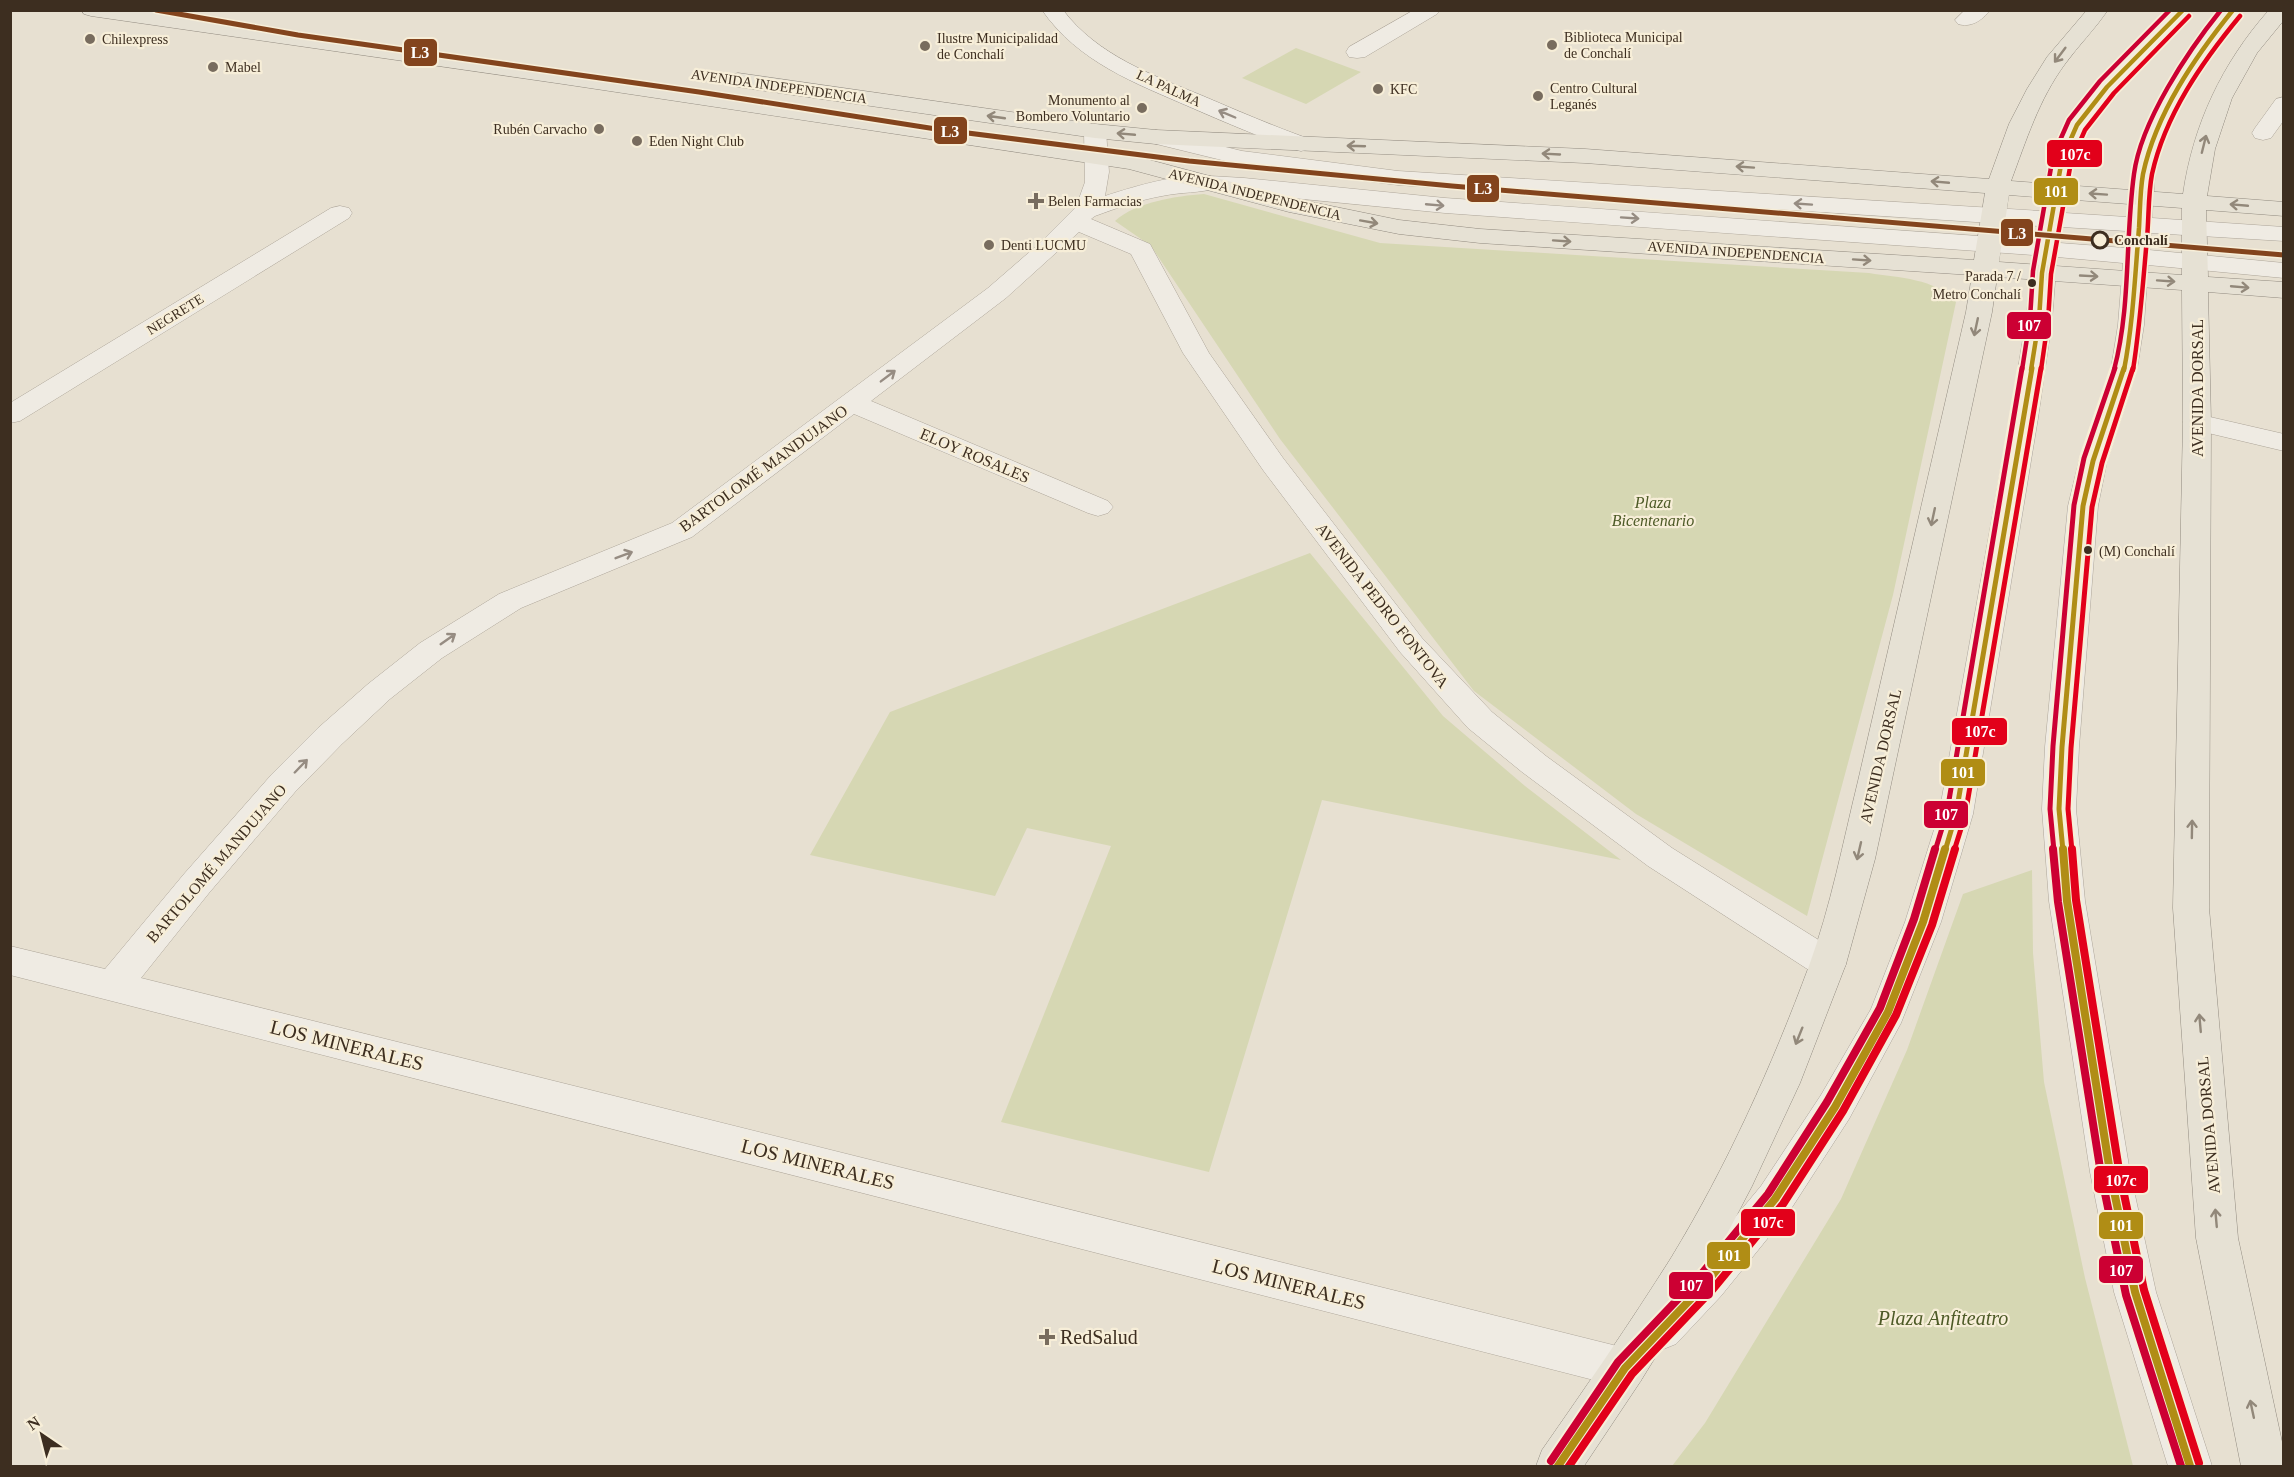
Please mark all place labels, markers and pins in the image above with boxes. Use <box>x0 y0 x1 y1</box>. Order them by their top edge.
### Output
place label: Biblioteca Municipal de Conchalí <box>1564 30 1683 61</box>
place label: Ilustre Municipalidad de Conchalí <box>937 31 1058 62</box>
marker: Chilexpress <box>83 32 97 46</box>
place label: Chilexpress <box>102 32 168 47</box>
marker: Biblioteca Municipal de Conchalí <box>1545 38 1559 52</box>
marker: Ilustre Municipalidad de Conchalí <box>918 39 932 53</box>
marker: Mabel <box>206 60 220 74</box>
place label: Mabel <box>225 60 261 75</box>
place label: Centro Cultural Leganés <box>1550 81 1638 112</box>
marker: KFC <box>1371 82 1385 96</box>
place label: KFC <box>1390 82 1417 97</box>
marker: Centro Cultural Leganés <box>1531 89 1545 103</box>
place label: Monumento al Bombero Voluntario <box>1016 93 1130 124</box>
marker: Monumento al Bombero Voluntario <box>1135 101 1149 115</box>
place label: Rubén Carvacho <box>493 122 587 137</box>
marker: Rubén Carvacho <box>592 122 606 136</box>
marker: Eden Night Club <box>630 134 644 148</box>
place label: Eden Night Club <box>649 134 744 149</box>
marker: Belen Farmacias <box>1029 194 1043 208</box>
place label: Belen Farmacias <box>1048 194 1142 209</box>
marker: Conchalí <box>2091 231 2109 249</box>
place label: Conchalí <box>2114 233 2169 248</box>
marker: Denti LUCMU <box>982 238 996 252</box>
place label: Denti LUCMU <box>1001 238 1086 253</box>
place label: Parada 7 / Metro Conchalí <box>1933 269 2021 302</box>
marker: Parada 7 / Metro Conchalí <box>2026 277 2038 289</box>
marker: (M) Conchalí <box>2082 544 2094 556</box>
place label: (M) Conchalí <box>2099 544 2175 560</box>
place label: RedSalud <box>1060 1326 1138 1348</box>
marker: RedSalud <box>1038 1328 1056 1346</box>

